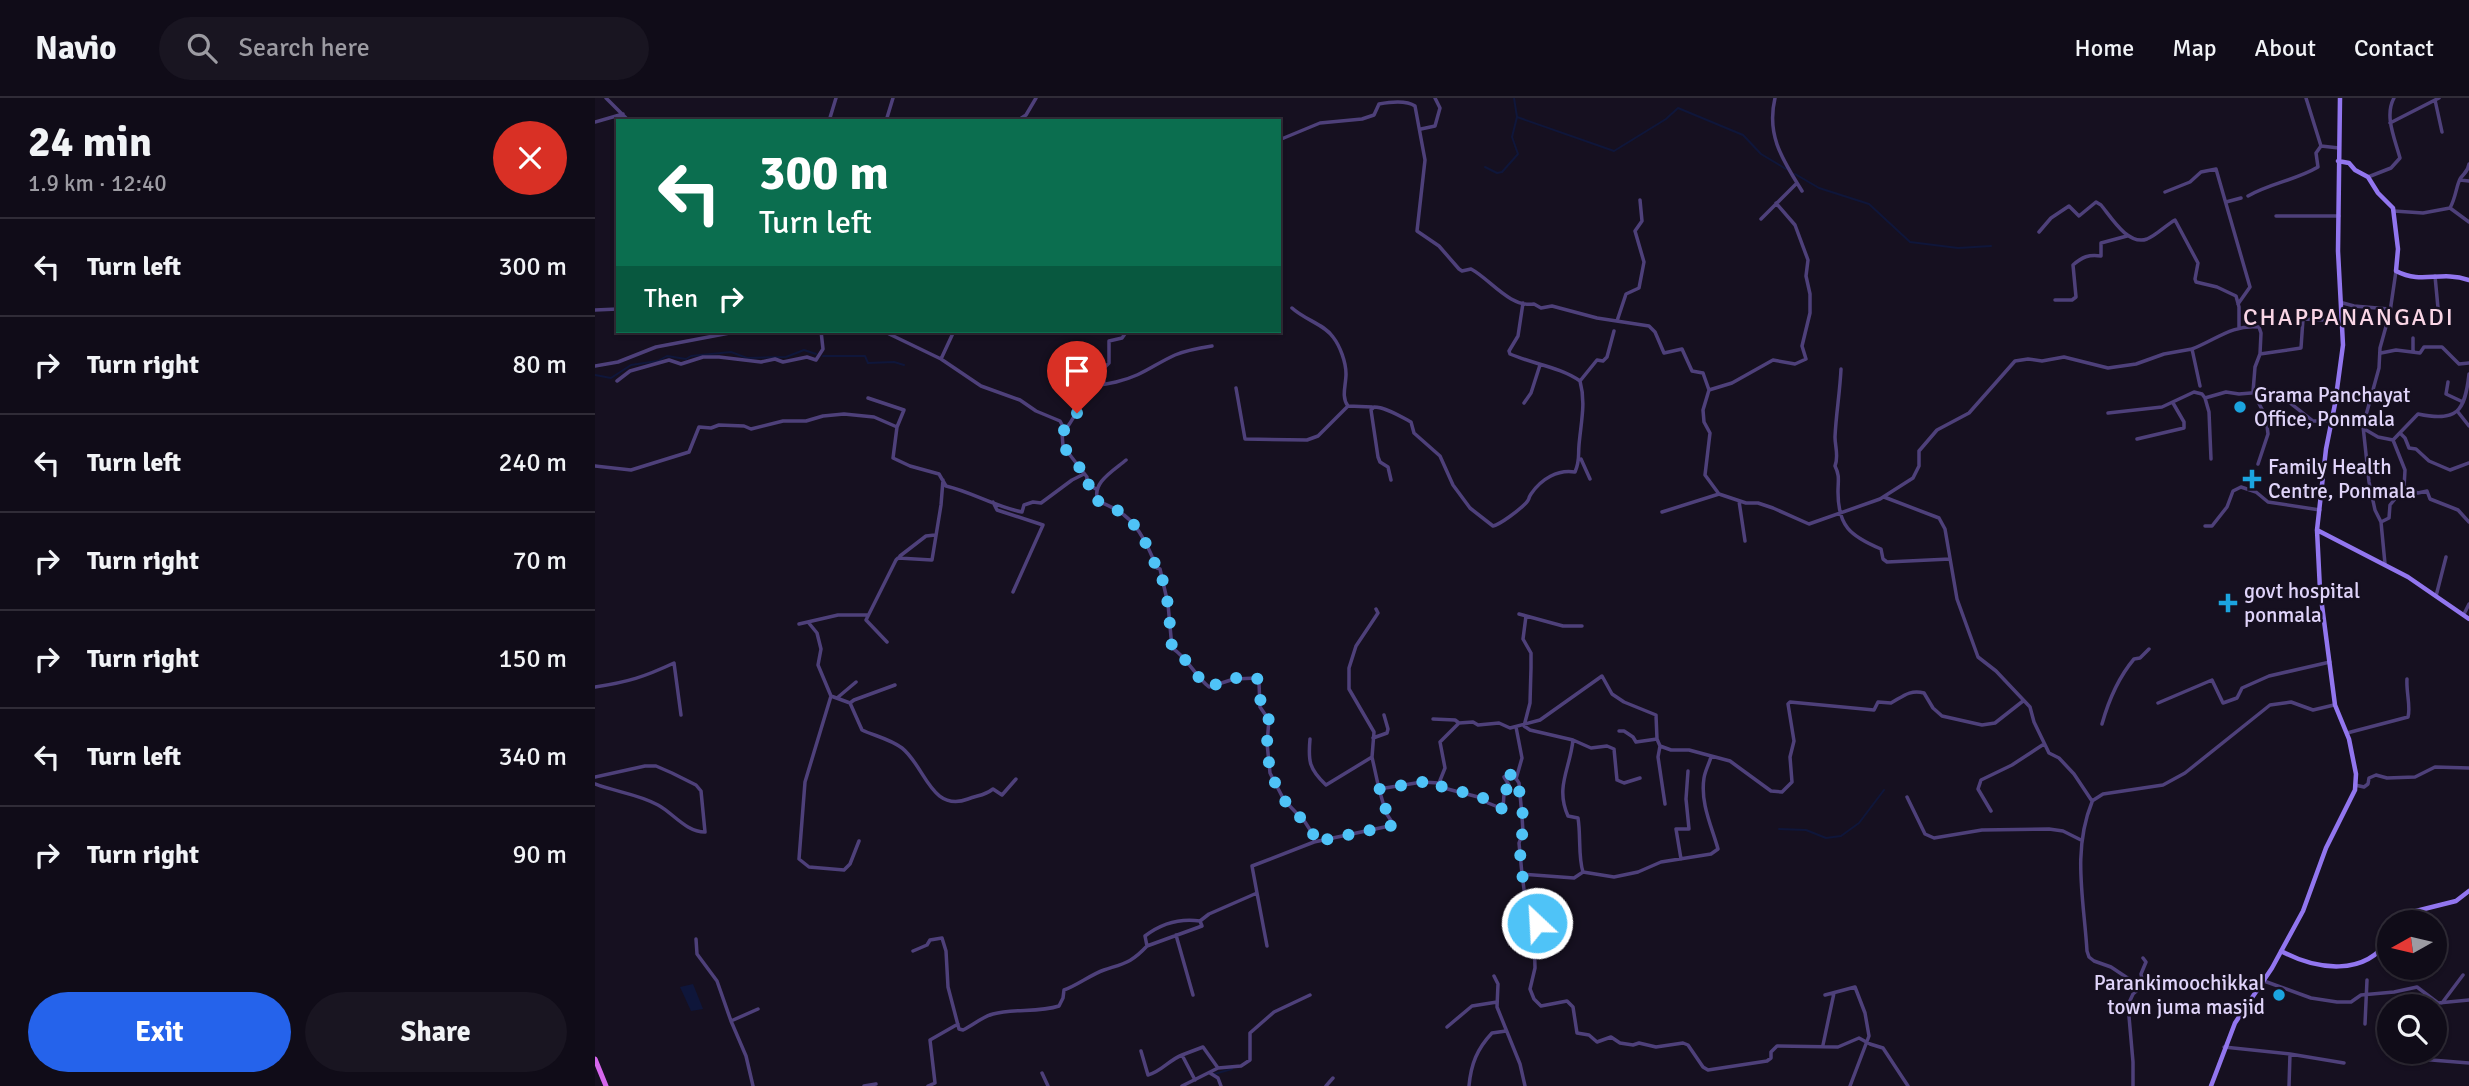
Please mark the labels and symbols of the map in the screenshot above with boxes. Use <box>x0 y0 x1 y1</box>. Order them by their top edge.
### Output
district label: CHAPPANANGADI <box>2243 302 2455 332</box>
pin <box>1047 341 1107 413</box>
place label: Grama Panchayat Office, Ponmala <box>2254 382 2410 432</box>
marker: Grama Panchayat Office, Ponmala <box>2232 399 2248 415</box>
place label: Family Health Centre, Ponmala <box>2268 454 2416 504</box>
marker: Family Health Centre, Ponmala <box>2242 469 2262 489</box>
place label: govt hospital ponmala <box>2244 578 2360 628</box>
marker: govt hospital ponmala <box>2218 593 2238 613</box>
position arrow <box>1500 886 1574 960</box>
north arrow <box>2377 910 2447 980</box>
place label: Parankimoochikkal town juma masjid <box>2094 970 2265 1020</box>
marker: Parankimoochikkal town juma masjid <box>2271 987 2287 1003</box>

